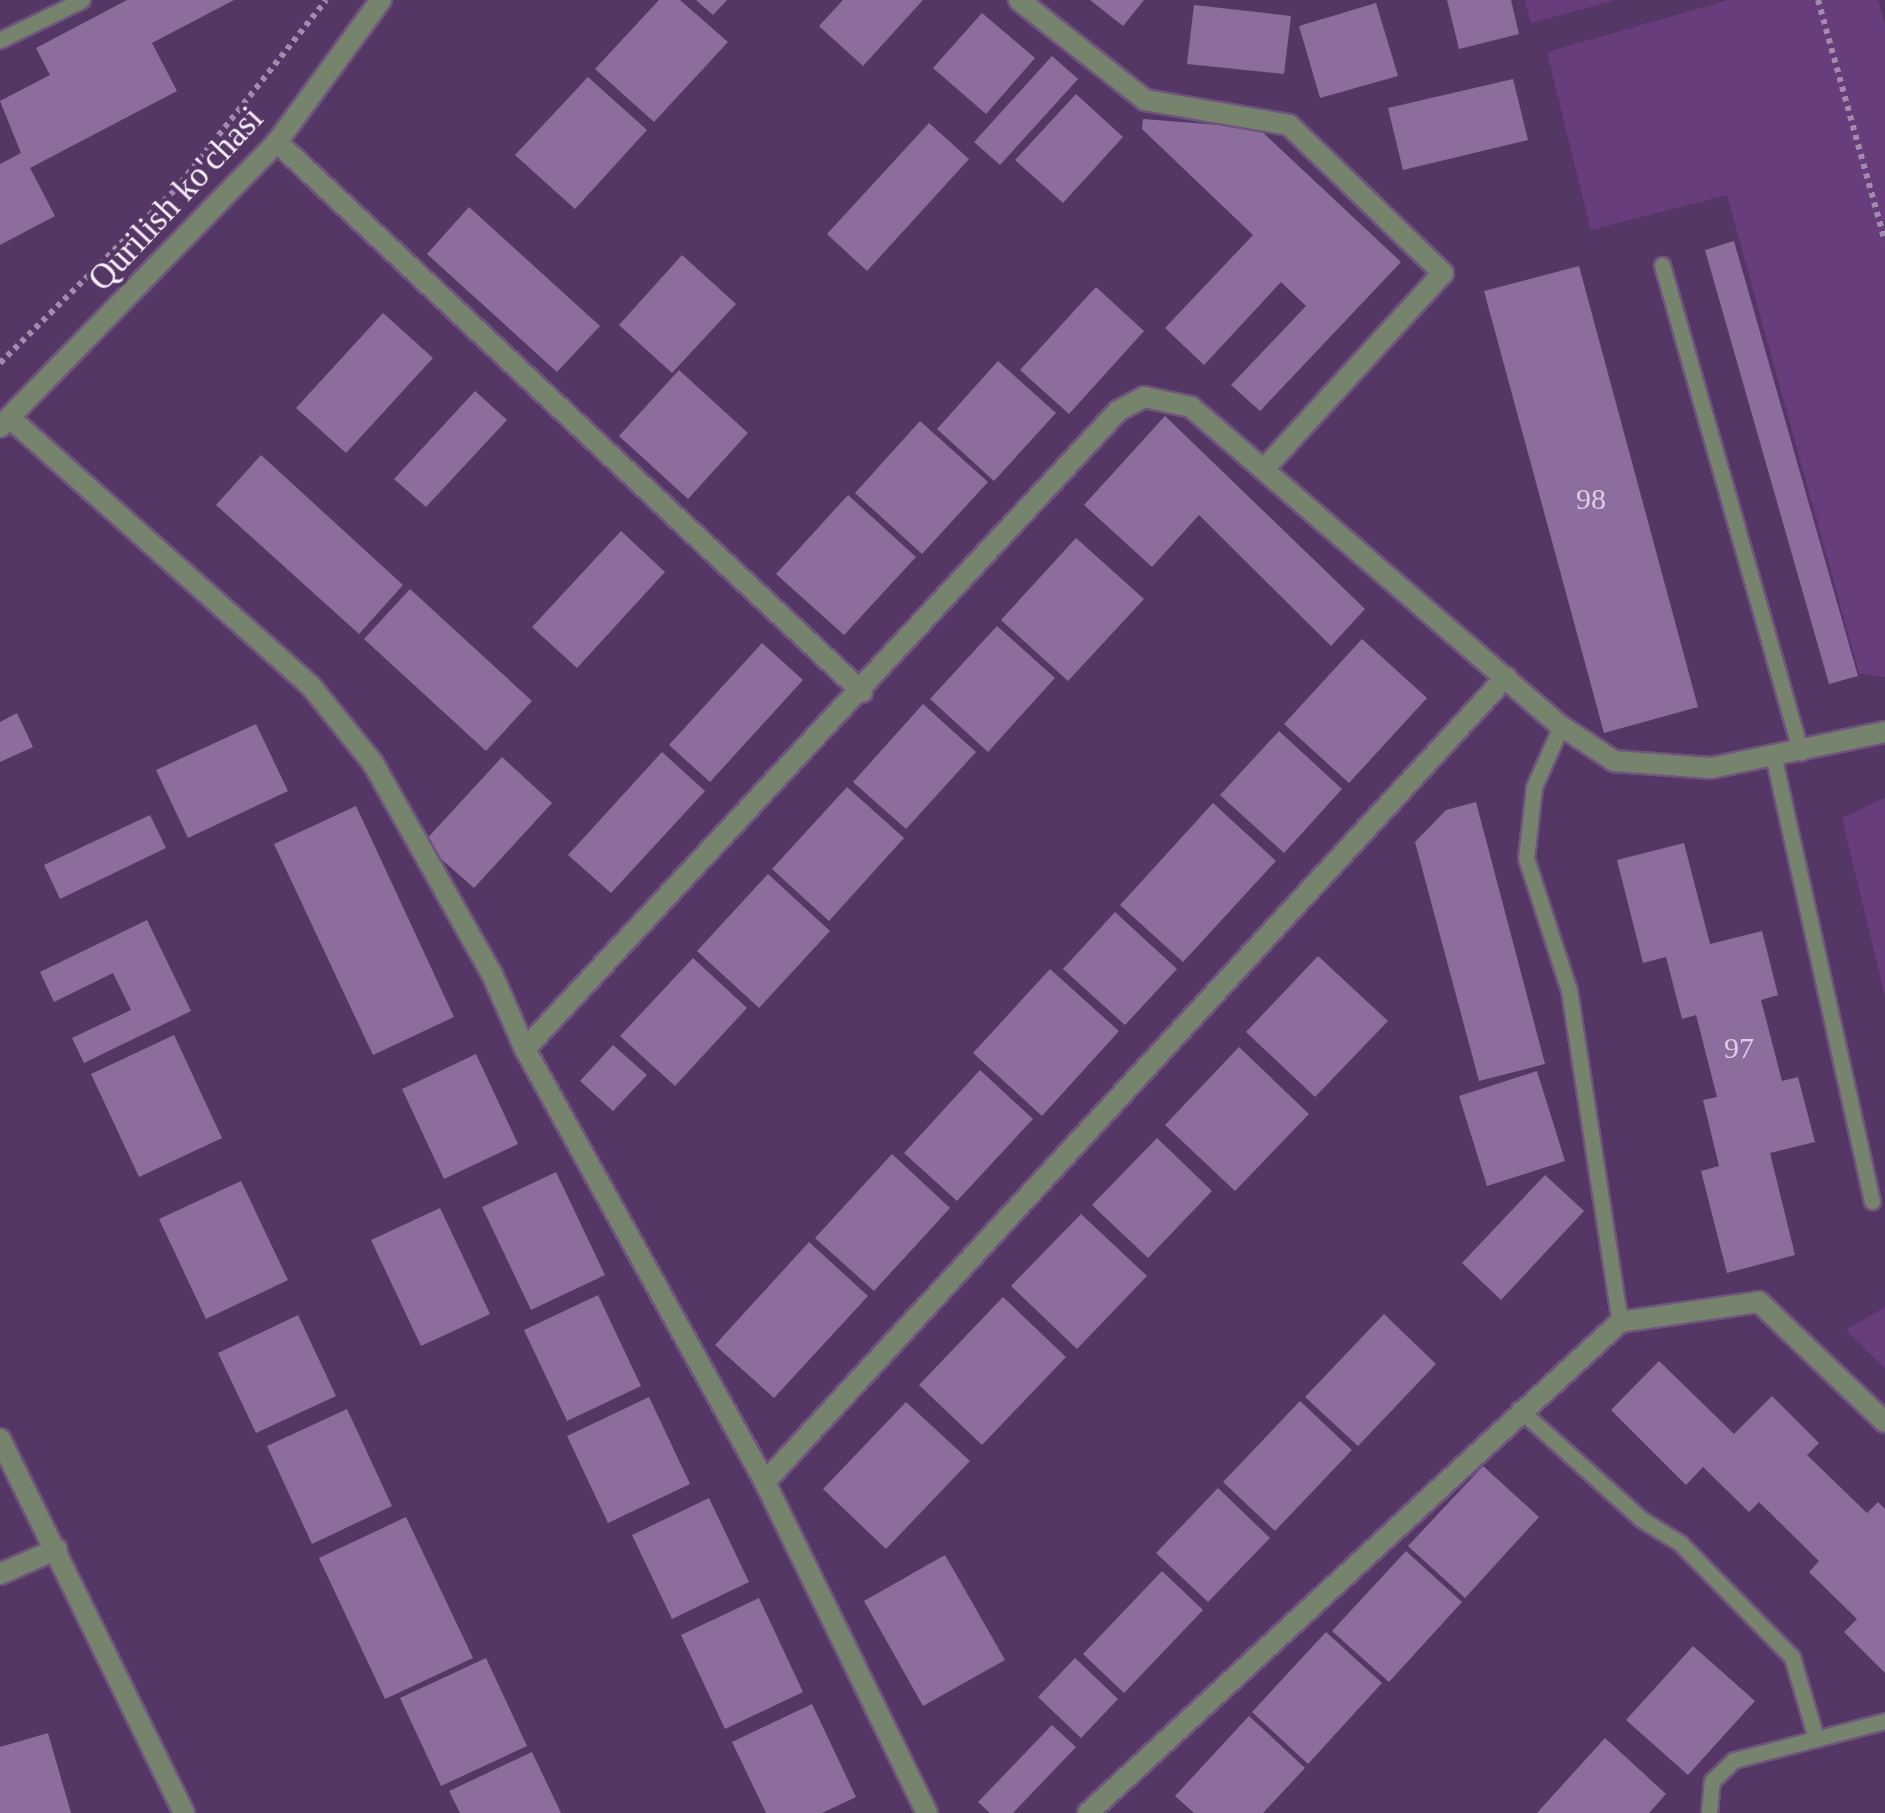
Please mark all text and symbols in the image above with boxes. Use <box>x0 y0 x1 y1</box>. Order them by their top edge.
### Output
street label: Qurilish ko'chasi <box>80 98 272 300</box>
house number: 98 <box>1576 481 1606 517</box>
house number: 97 <box>1724 1030 1754 1066</box>

